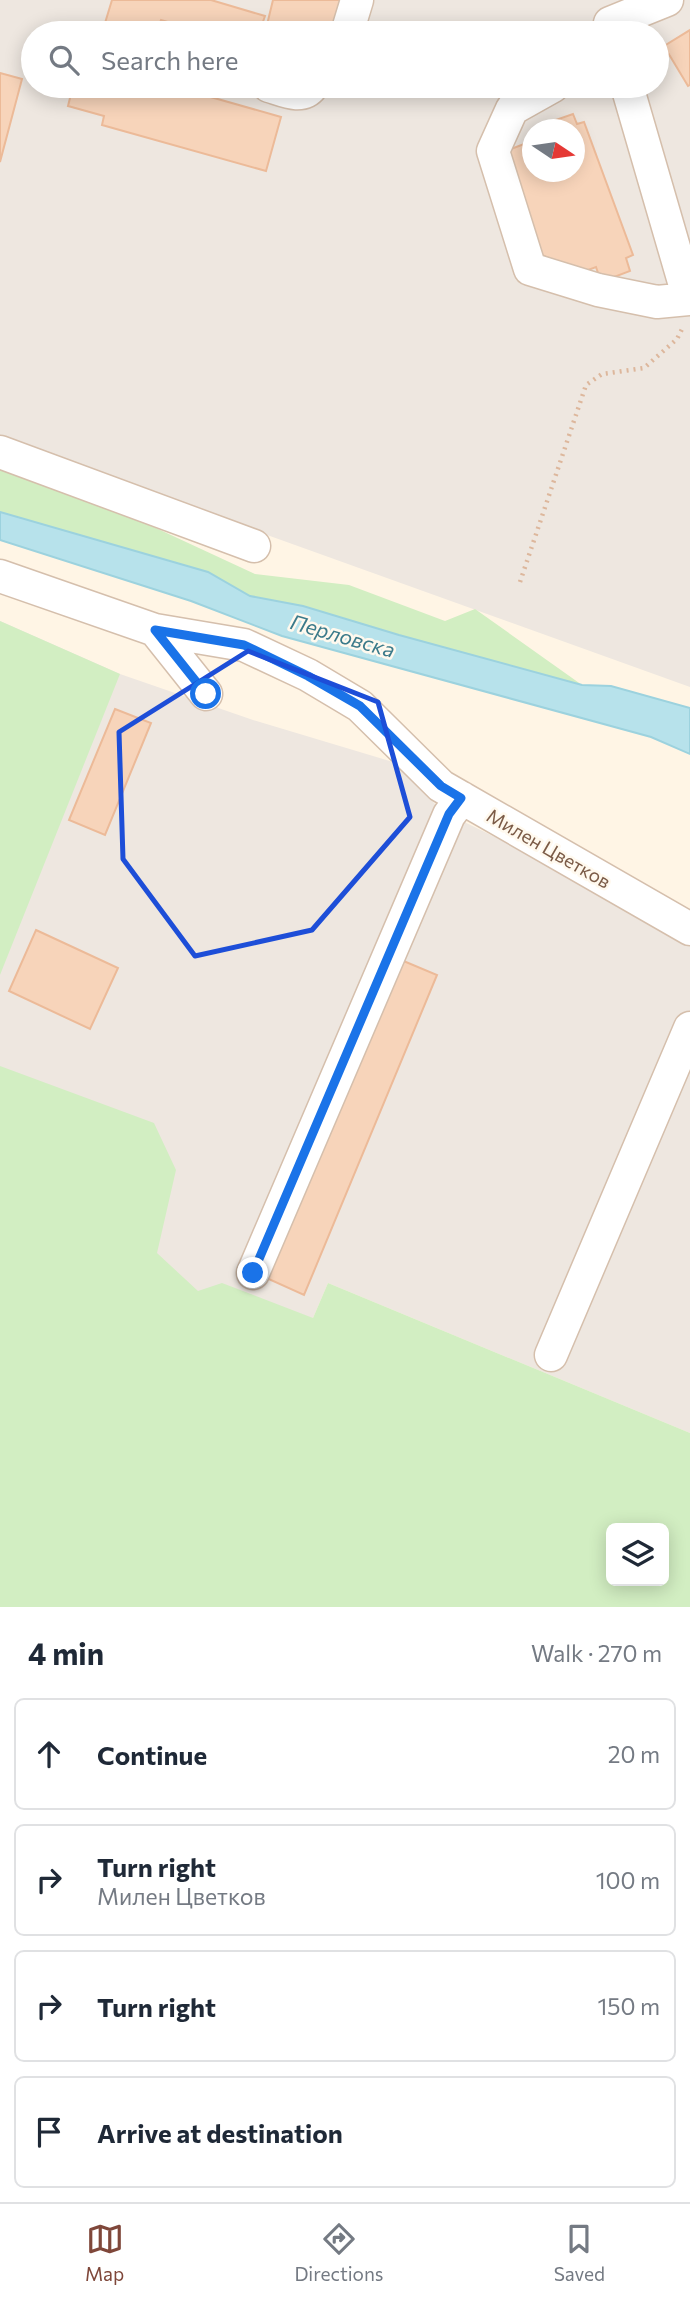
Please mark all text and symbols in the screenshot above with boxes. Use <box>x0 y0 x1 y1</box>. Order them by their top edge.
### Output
search box <box>21 21 669 98</box>
icon: search <box>45 41 83 79</box>
text: Search here <box>101 44 239 75</box>
north arrow <box>522 119 585 182</box>
water label: Перловска <box>288 608 398 662</box>
route start <box>190 678 221 709</box>
street label: Милен Цветков <box>483 803 615 893</box>
route end <box>237 1257 268 1288</box>
map controls <box>606 1523 669 1586</box>
button: layers <box>606 1523 669 1586</box>
text: 4 min <box>28 1634 104 1671</box>
text: Walk · 270 m <box>531 1639 662 1667</box>
icon: ahead <box>30 1735 68 1773</box>
text: Continue <box>97 1739 207 1770</box>
text: 20 m <box>608 1740 660 1768</box>
text: Turn right <box>97 1851 216 1882</box>
icon: right <box>30 1861 68 1899</box>
text: 100 m <box>596 1866 660 1894</box>
text: Милен Цветков <box>97 1882 266 1910</box>
icon: right <box>30 1987 68 2025</box>
text: Turn right <box>97 1991 216 2022</box>
text: 150 m <box>597 1992 660 2020</box>
icon: arrive <box>30 2113 68 2151</box>
text: Arrive at destination <box>97 2117 343 2148</box>
tab: Map <box>85 2220 124 2285</box>
tab: Directions <box>294 2220 384 2285</box>
tab: Saved <box>554 2220 605 2285</box>

